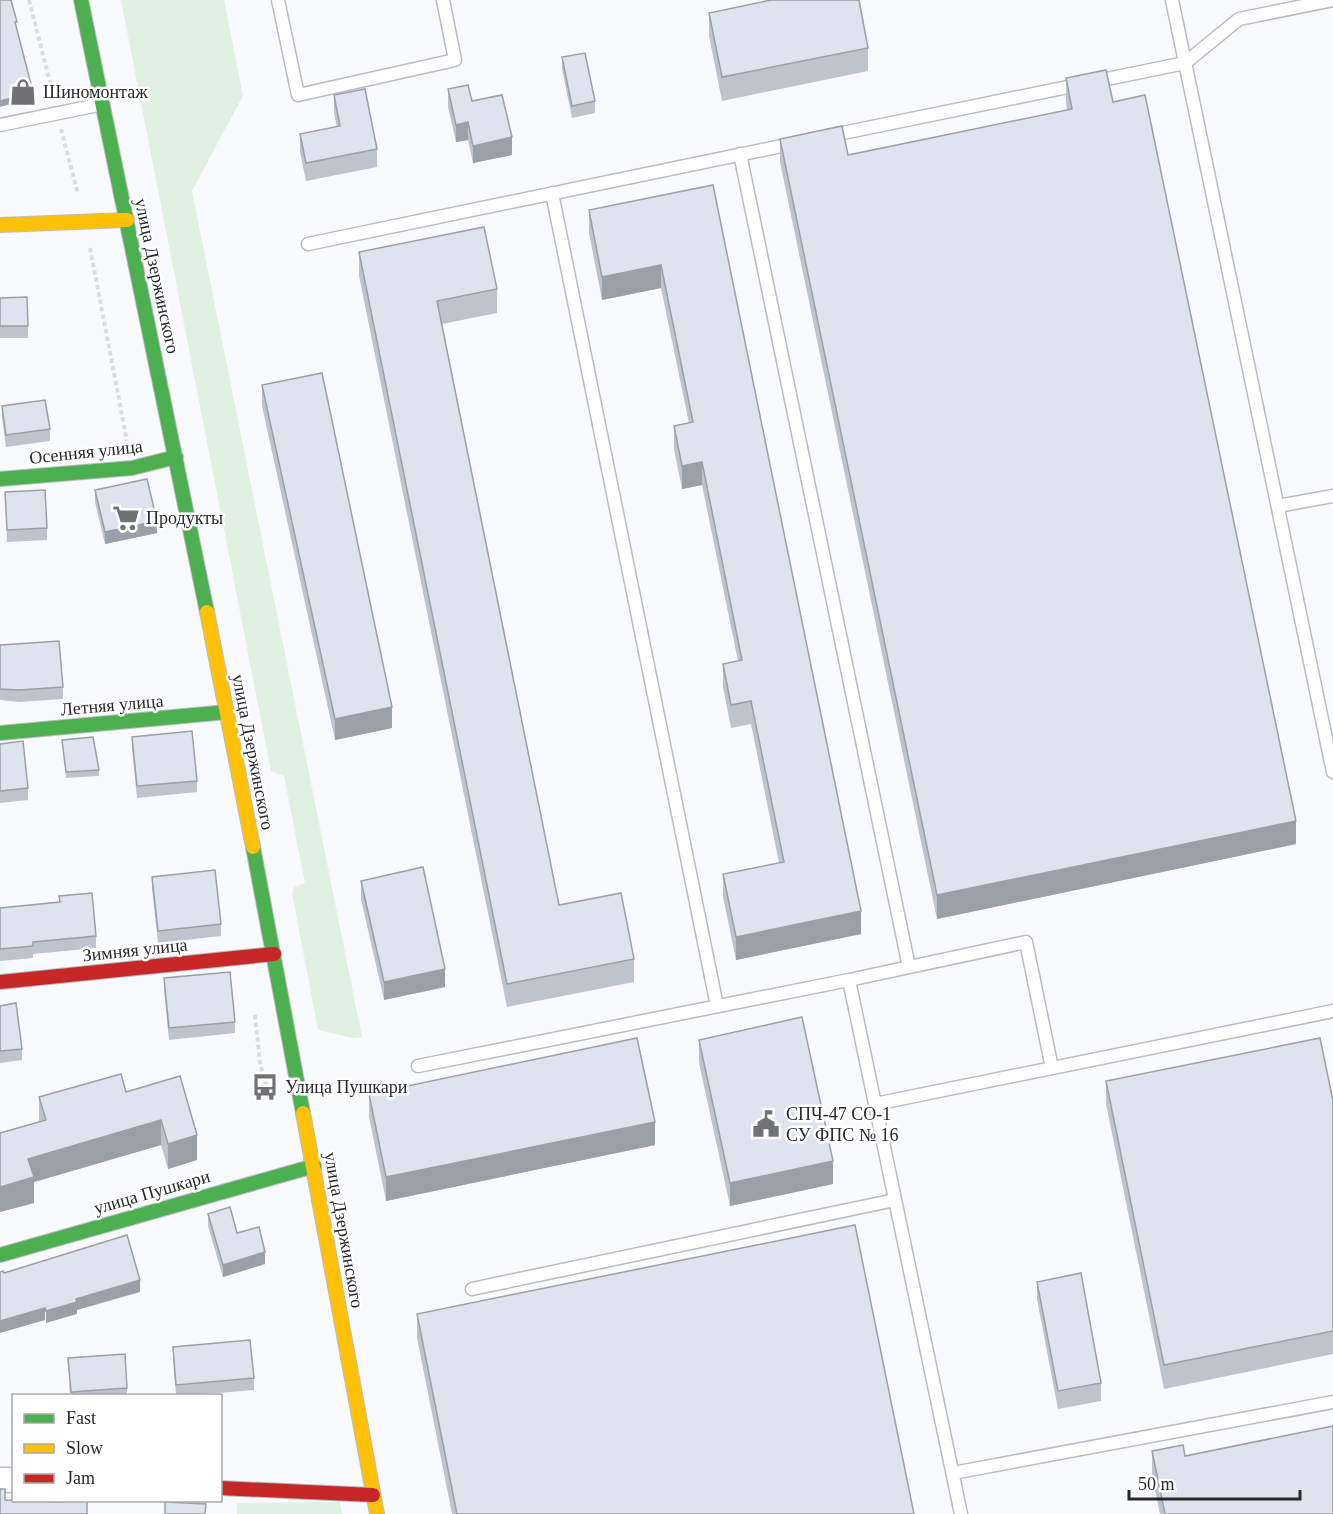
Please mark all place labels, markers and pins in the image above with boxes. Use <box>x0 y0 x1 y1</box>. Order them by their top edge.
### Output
shop icon: Шиномонтаж <box>8 77 38 107</box>
place label: Шиномонтаж <box>43 82 148 102</box>
supermarket icon: Продукты <box>111 503 141 533</box>
place label: Продукты <box>146 508 223 528</box>
bus stop icon: Улица Пушкари <box>250 1072 280 1102</box>
place label: Улица Пушкари <box>285 1077 408 1097</box>
place label: СПЧ-47 СО-1 СУ ФПС № 16 <box>786 1104 898 1145</box>
public building icon: СПЧ-47 СО-1 СУ ФПС № 16 <box>751 1109 781 1139</box>

